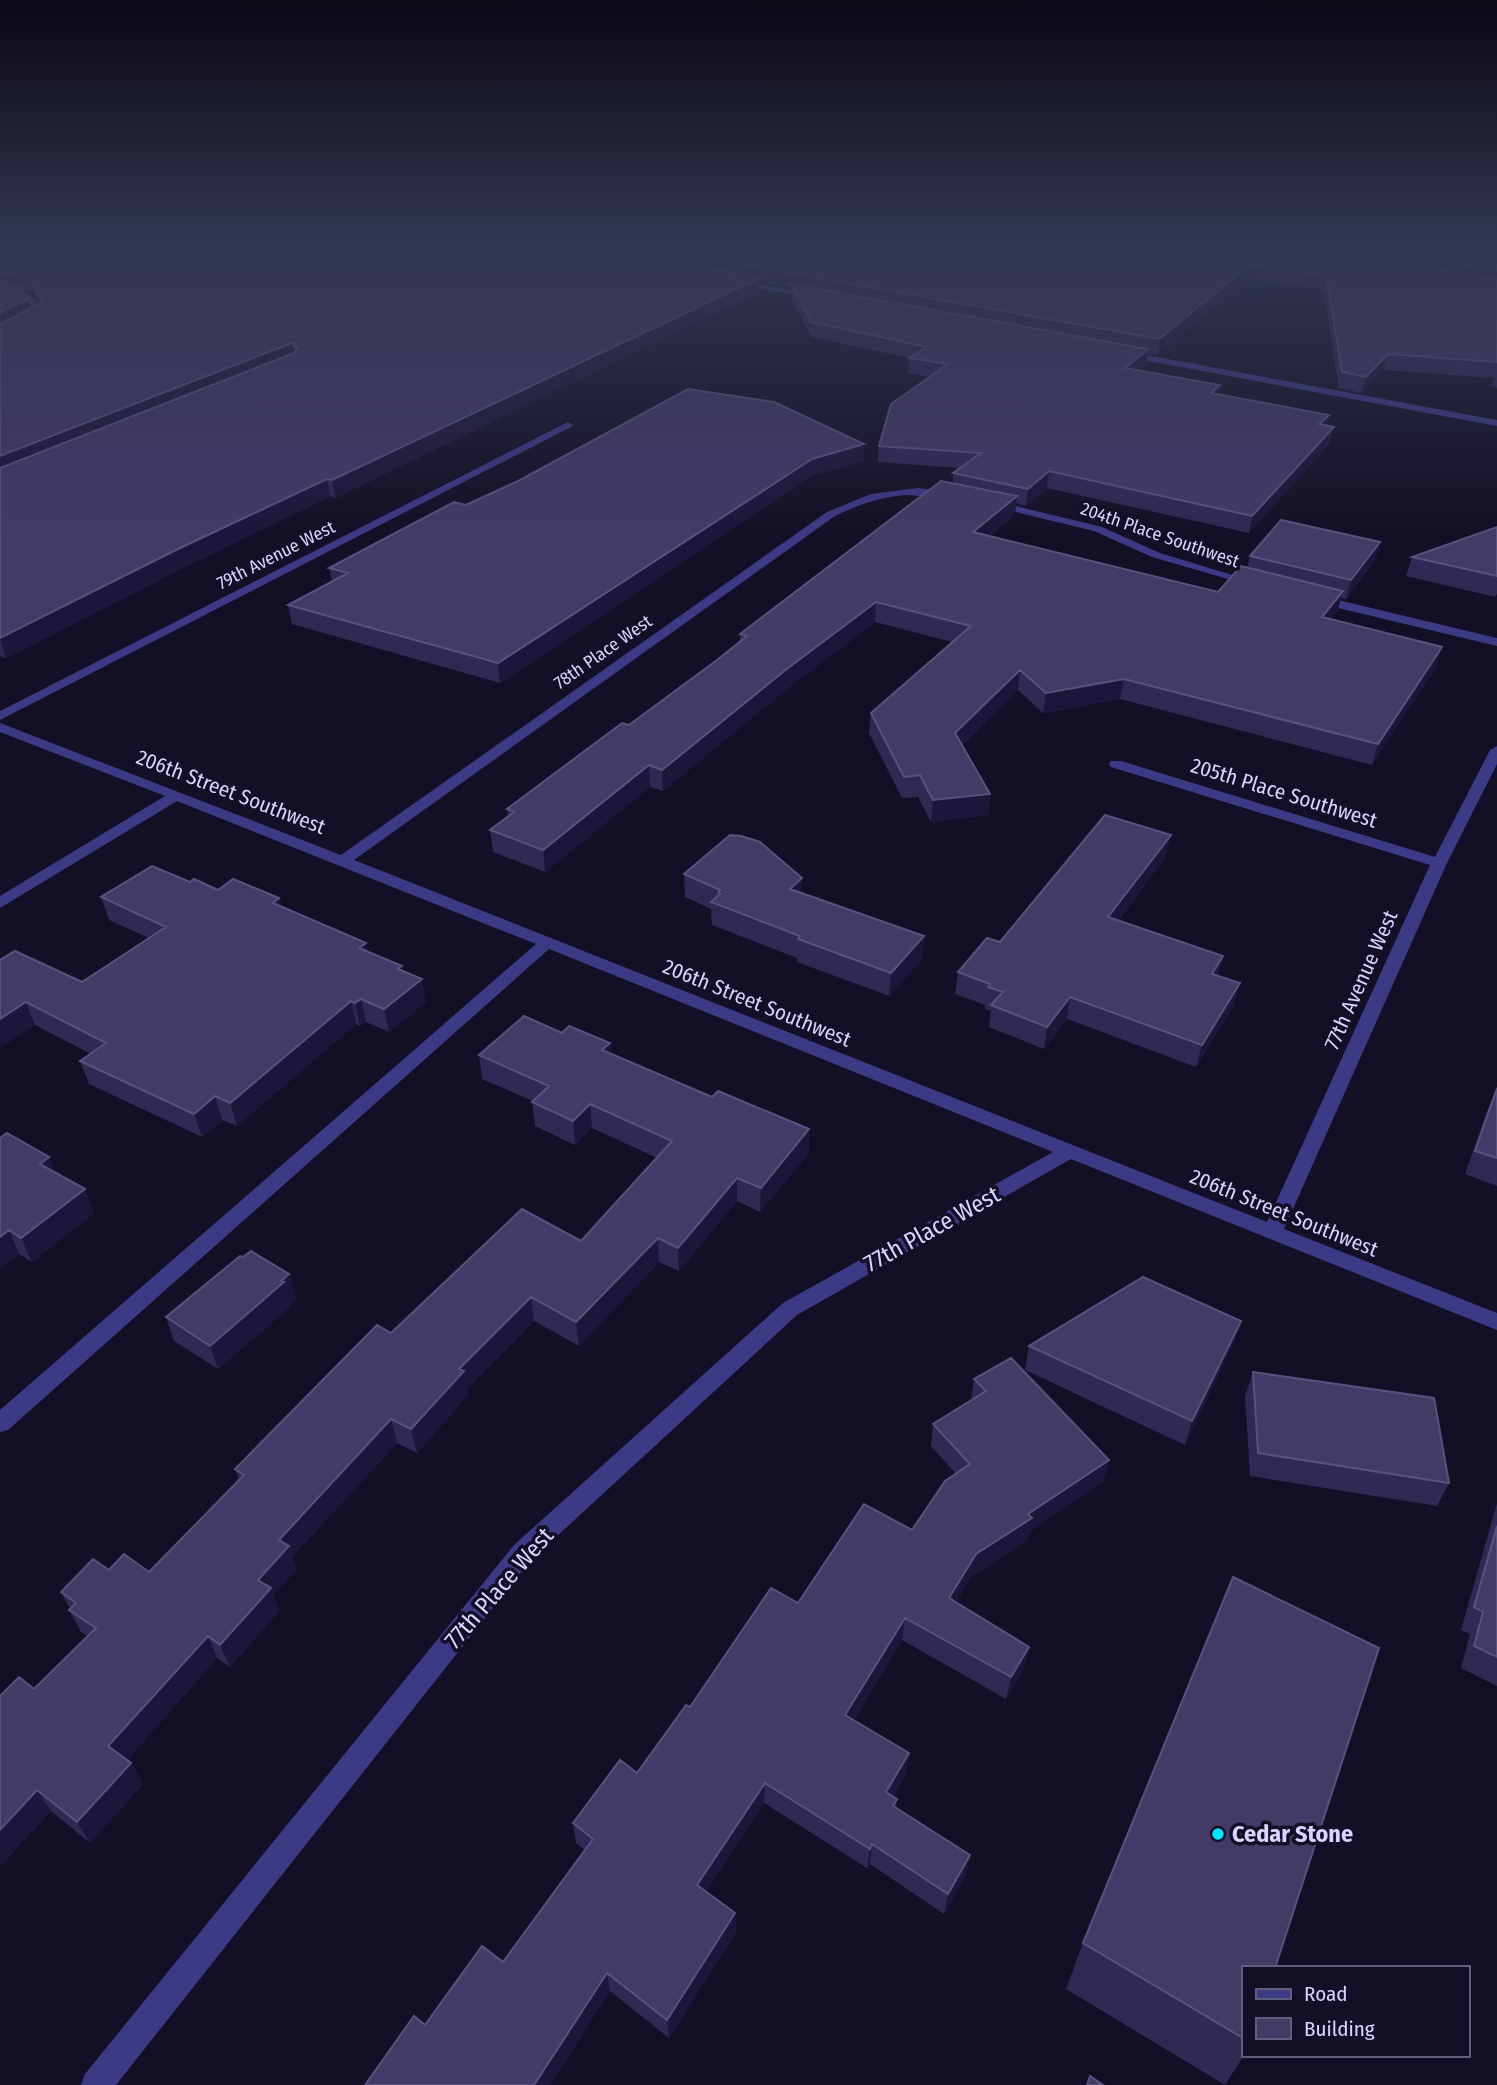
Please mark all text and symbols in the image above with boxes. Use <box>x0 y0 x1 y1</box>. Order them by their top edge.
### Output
street label: 204th Place Southwest <box>1078 498 1242 573</box>
street label: 79th Avenue West <box>213 516 339 594</box>
street label: 78th Place West <box>550 610 656 694</box>
street label: 206th Street Southwest <box>133 744 329 840</box>
street label: 205th Place Southwest <box>1188 752 1380 834</box>
street label: 77th Avenue West <box>1319 906 1403 1054</box>
street label: 206th Street Southwest <box>659 953 855 1053</box>
street label: 206th Street Southwest <box>1186 1163 1382 1263</box>
street label: 77th Place West <box>859 1180 1005 1278</box>
street label: 77th Place West <box>439 1522 559 1654</box>
place label: Cedar Stone <box>1232 1820 1353 1848</box>
marker: Cedar Stone <box>1210 1826 1226 1842</box>
legend <box>1242 1966 1469 2057</box>
text: Road <box>1304 1981 1348 2007</box>
text: Building <box>1304 2016 1375 2042</box>

